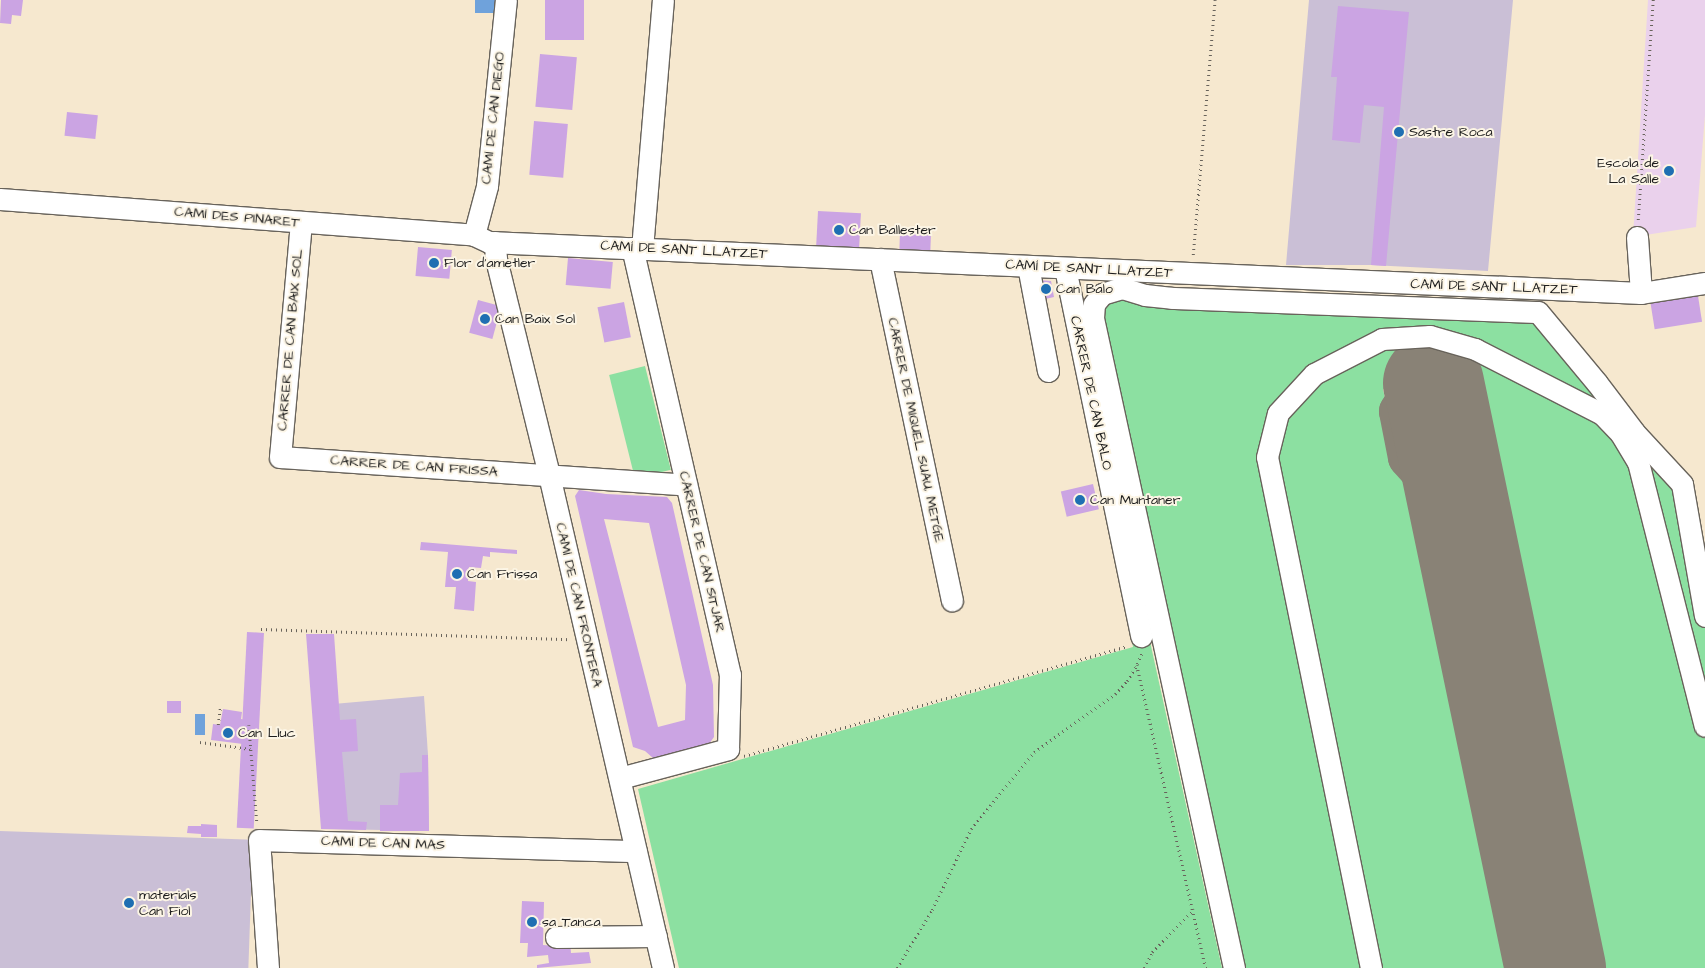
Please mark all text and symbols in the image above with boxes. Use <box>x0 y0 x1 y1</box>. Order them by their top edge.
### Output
street label: CAMÍ DE CAN DIEGO <box>478 51 508 185</box>
place label: Sastre Roca <box>1409 124 1493 140</box>
marker: Sastre Roca <box>1393 126 1405 138</box>
place label: Escola de La Salle <box>1597 155 1659 188</box>
marker: Escola de La Salle <box>1663 165 1675 177</box>
street label: CAMÍ DES PINARET <box>174 203 300 231</box>
place label: Can Ballester <box>849 222 936 238</box>
marker: Can Ballester <box>833 224 845 236</box>
street label: CAMÍ DE SANT LLATZET <box>600 237 768 263</box>
street label: CARRER DE CAN BAIX SOL <box>274 249 306 431</box>
place label: Flor d'ametler <box>444 255 535 271</box>
street label: CAMÍ DE SANT LLATZET <box>1005 256 1173 282</box>
marker: Flor d'ametler <box>428 257 440 269</box>
street label: CAMÍ DE SANT LLATZET <box>1410 276 1578 298</box>
place label: Can Balo <box>1056 281 1113 297</box>
marker: Can Balo <box>1040 283 1052 295</box>
place label: Can Baix Sol <box>495 311 575 327</box>
marker: Can Baix Sol <box>479 313 491 325</box>
street label: CARRER DE CAN BALO <box>1066 314 1116 472</box>
street label: CARRER DE MIQUEL SUAU, METGE <box>884 316 948 544</box>
street label: CARRER DE CAN FRISSA <box>330 452 498 480</box>
street label: CARRER DE CAN SITJAR <box>675 470 729 634</box>
place label: Can Muntaner <box>1090 492 1180 508</box>
marker: Can Muntaner <box>1074 494 1086 506</box>
street label: CAMÍ DE CAN FRONTERA <box>552 521 606 689</box>
place label: Can Frissa <box>467 566 537 582</box>
marker: Can Frissa <box>451 568 463 580</box>
place label: Can Lluc <box>238 725 296 741</box>
marker: Can Lluc <box>222 727 234 739</box>
street label: CAMÍ DE CAN MAS <box>321 832 445 854</box>
place label: materials Can Fiol <box>139 887 196 920</box>
marker: materials Can Fiol <box>123 897 135 909</box>
place label: sa Tanca <box>542 914 601 930</box>
marker: sa Tanca <box>526 916 538 928</box>

